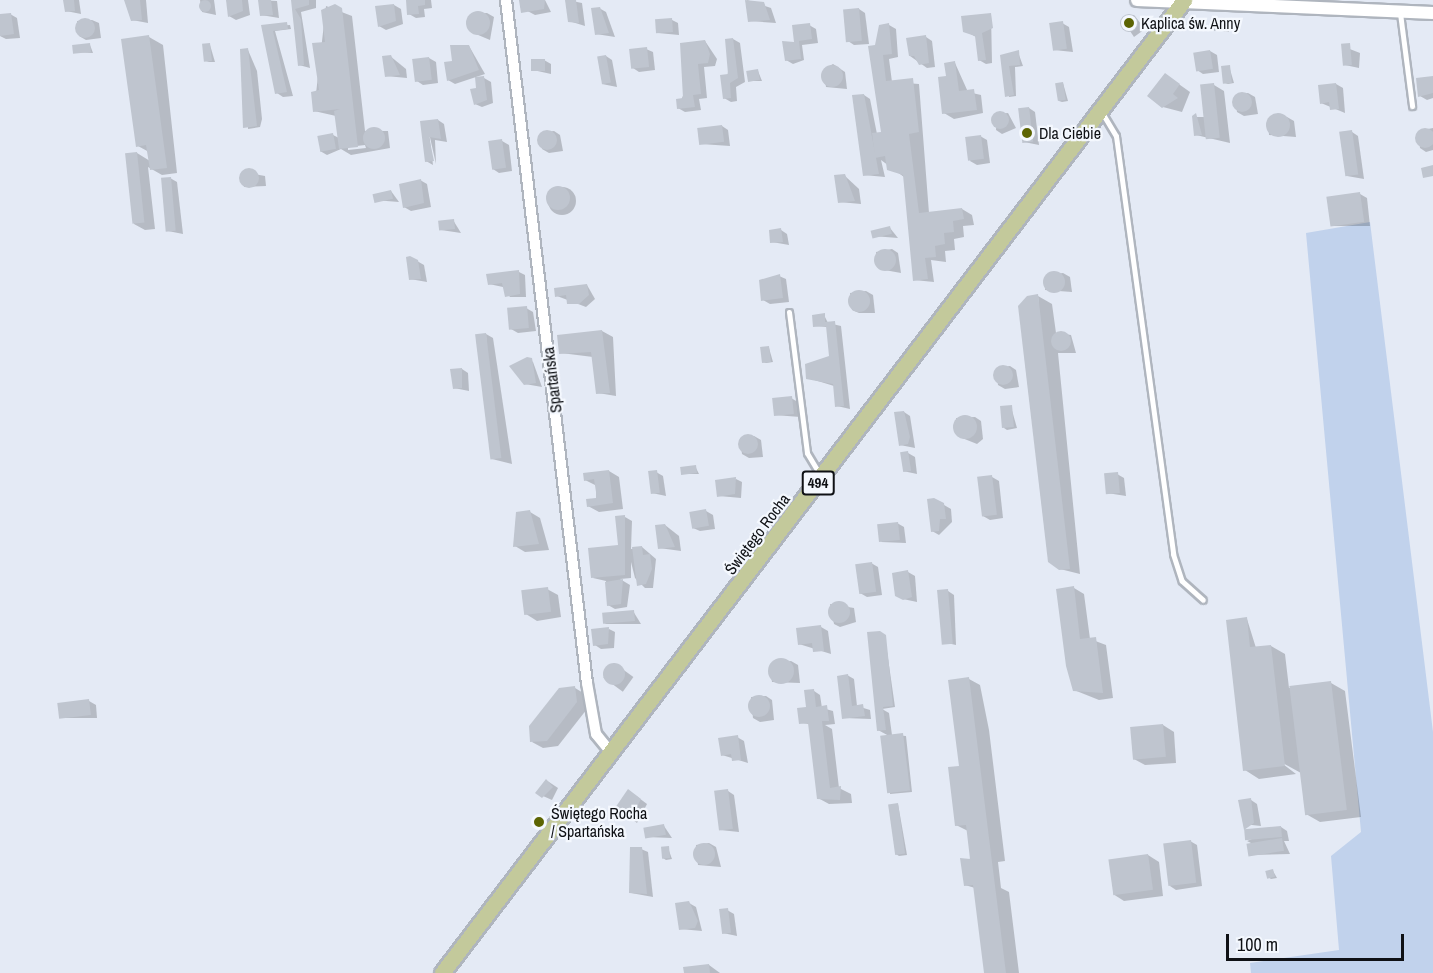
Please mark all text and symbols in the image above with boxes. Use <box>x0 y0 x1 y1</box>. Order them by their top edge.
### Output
place label: Kaplica św. Anny <box>1141 13 1241 33</box>
marker: Kaplica św. Anny <box>1122 16 1136 30</box>
place label: Dla Ciebie <box>1039 123 1101 143</box>
marker: Dla Ciebie <box>1020 126 1034 140</box>
street label: Spartańska <box>538 346 566 414</box>
road number: 494 <box>802 471 834 495</box>
street label: Świętego Rocha <box>720 490 794 578</box>
place label: Świętego Rocha / Spartańska <box>551 803 647 841</box>
marker: Świętego Rocha / Spartańska <box>532 815 546 829</box>
scale bar <box>1229 922 1408 960</box>
text: 100 m <box>1237 932 1278 957</box>

